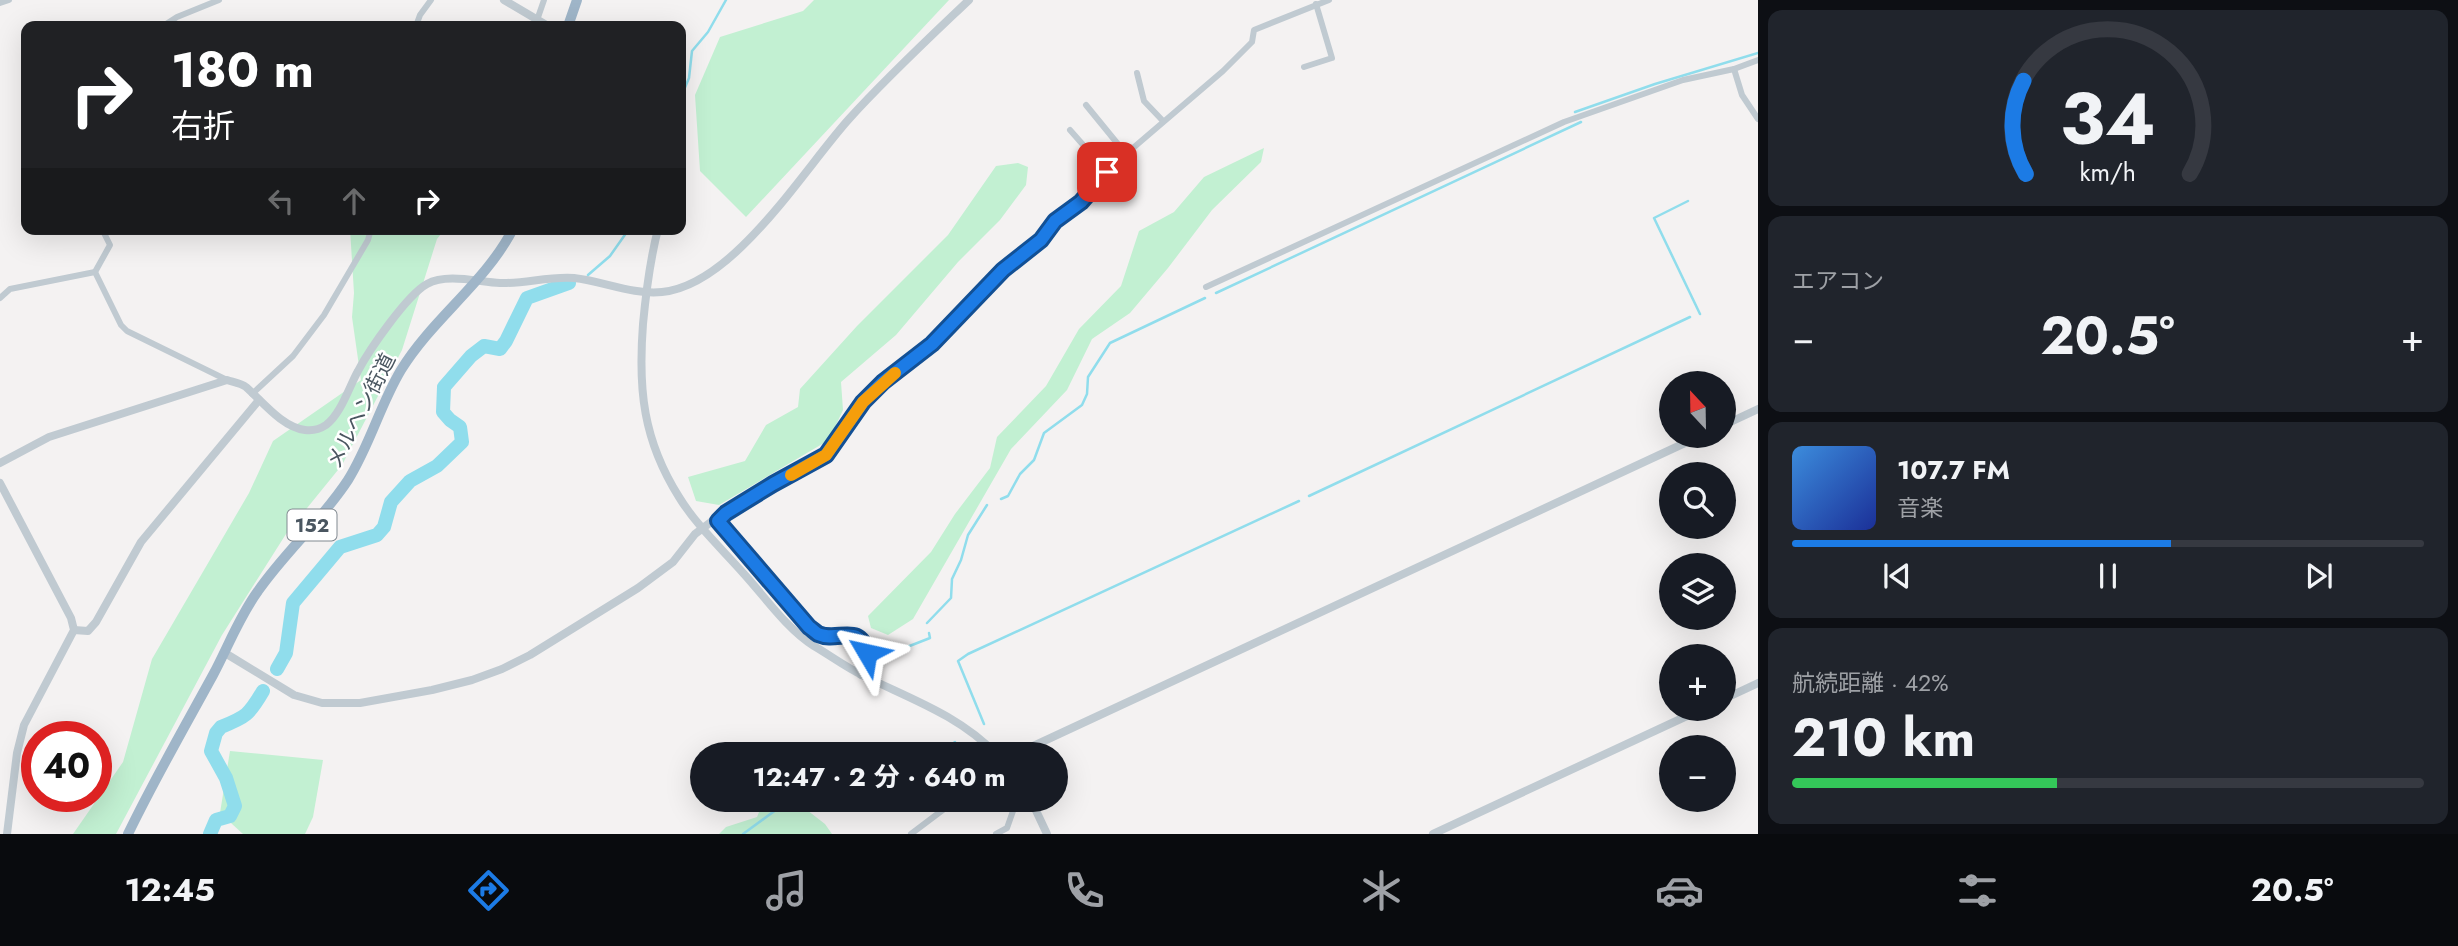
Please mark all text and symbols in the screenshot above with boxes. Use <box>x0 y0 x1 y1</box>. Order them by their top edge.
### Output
text: 180 m <box>171 35 314 105</box>
icon: right <box>56 49 147 140</box>
text: 34 <box>2060 66 2156 171</box>
text: 右折 <box>171 103 235 149</box>
pin <box>1077 142 1137 202</box>
icon: arrive <box>1088 153 1126 191</box>
text: km/h <box>2080 154 2136 190</box>
icon: left <box>262 182 300 220</box>
icon: ahead <box>335 182 373 220</box>
icon: right <box>408 182 446 220</box>
text: エアコン <box>1792 264 1884 298</box>
text: 20.5° <box>2040 298 2175 374</box>
text: − <box>1792 310 1814 365</box>
text: + <box>2401 310 2424 365</box>
street label: メルヘン街道 <box>319 348 403 474</box>
north arrow <box>1659 371 1736 448</box>
map controls <box>1659 371 1736 812</box>
text: 107.7 FM <box>1897 451 2010 489</box>
button: search <box>1659 462 1736 539</box>
text: 音楽 <box>1897 491 1943 525</box>
road number: 152 <box>288 510 336 540</box>
button: layers <box>1659 553 1736 630</box>
icon: previous <box>1878 557 1916 595</box>
icon: pause <box>2089 557 2127 595</box>
icon: next <box>2300 557 2338 595</box>
position arrow <box>830 616 904 690</box>
button: + <box>1659 644 1736 721</box>
text: 航続距離 · 42% <box>1792 666 1948 700</box>
text: 210 km <box>1792 700 1975 776</box>
speed limit sign: 40 <box>21 721 112 812</box>
button: − <box>1659 735 1736 812</box>
text: 12:47 · 2 分 · 640 m <box>752 758 1006 796</box>
icon: directions <box>464 866 513 915</box>
icon: music <box>762 866 811 915</box>
icon: phone <box>1060 866 1109 915</box>
icon: climate <box>1357 866 1406 915</box>
icon: car <box>1655 866 1704 915</box>
icon: filters <box>1953 866 2002 915</box>
text: 12:45 <box>124 867 215 913</box>
text: 20.5° <box>2251 867 2334 913</box>

